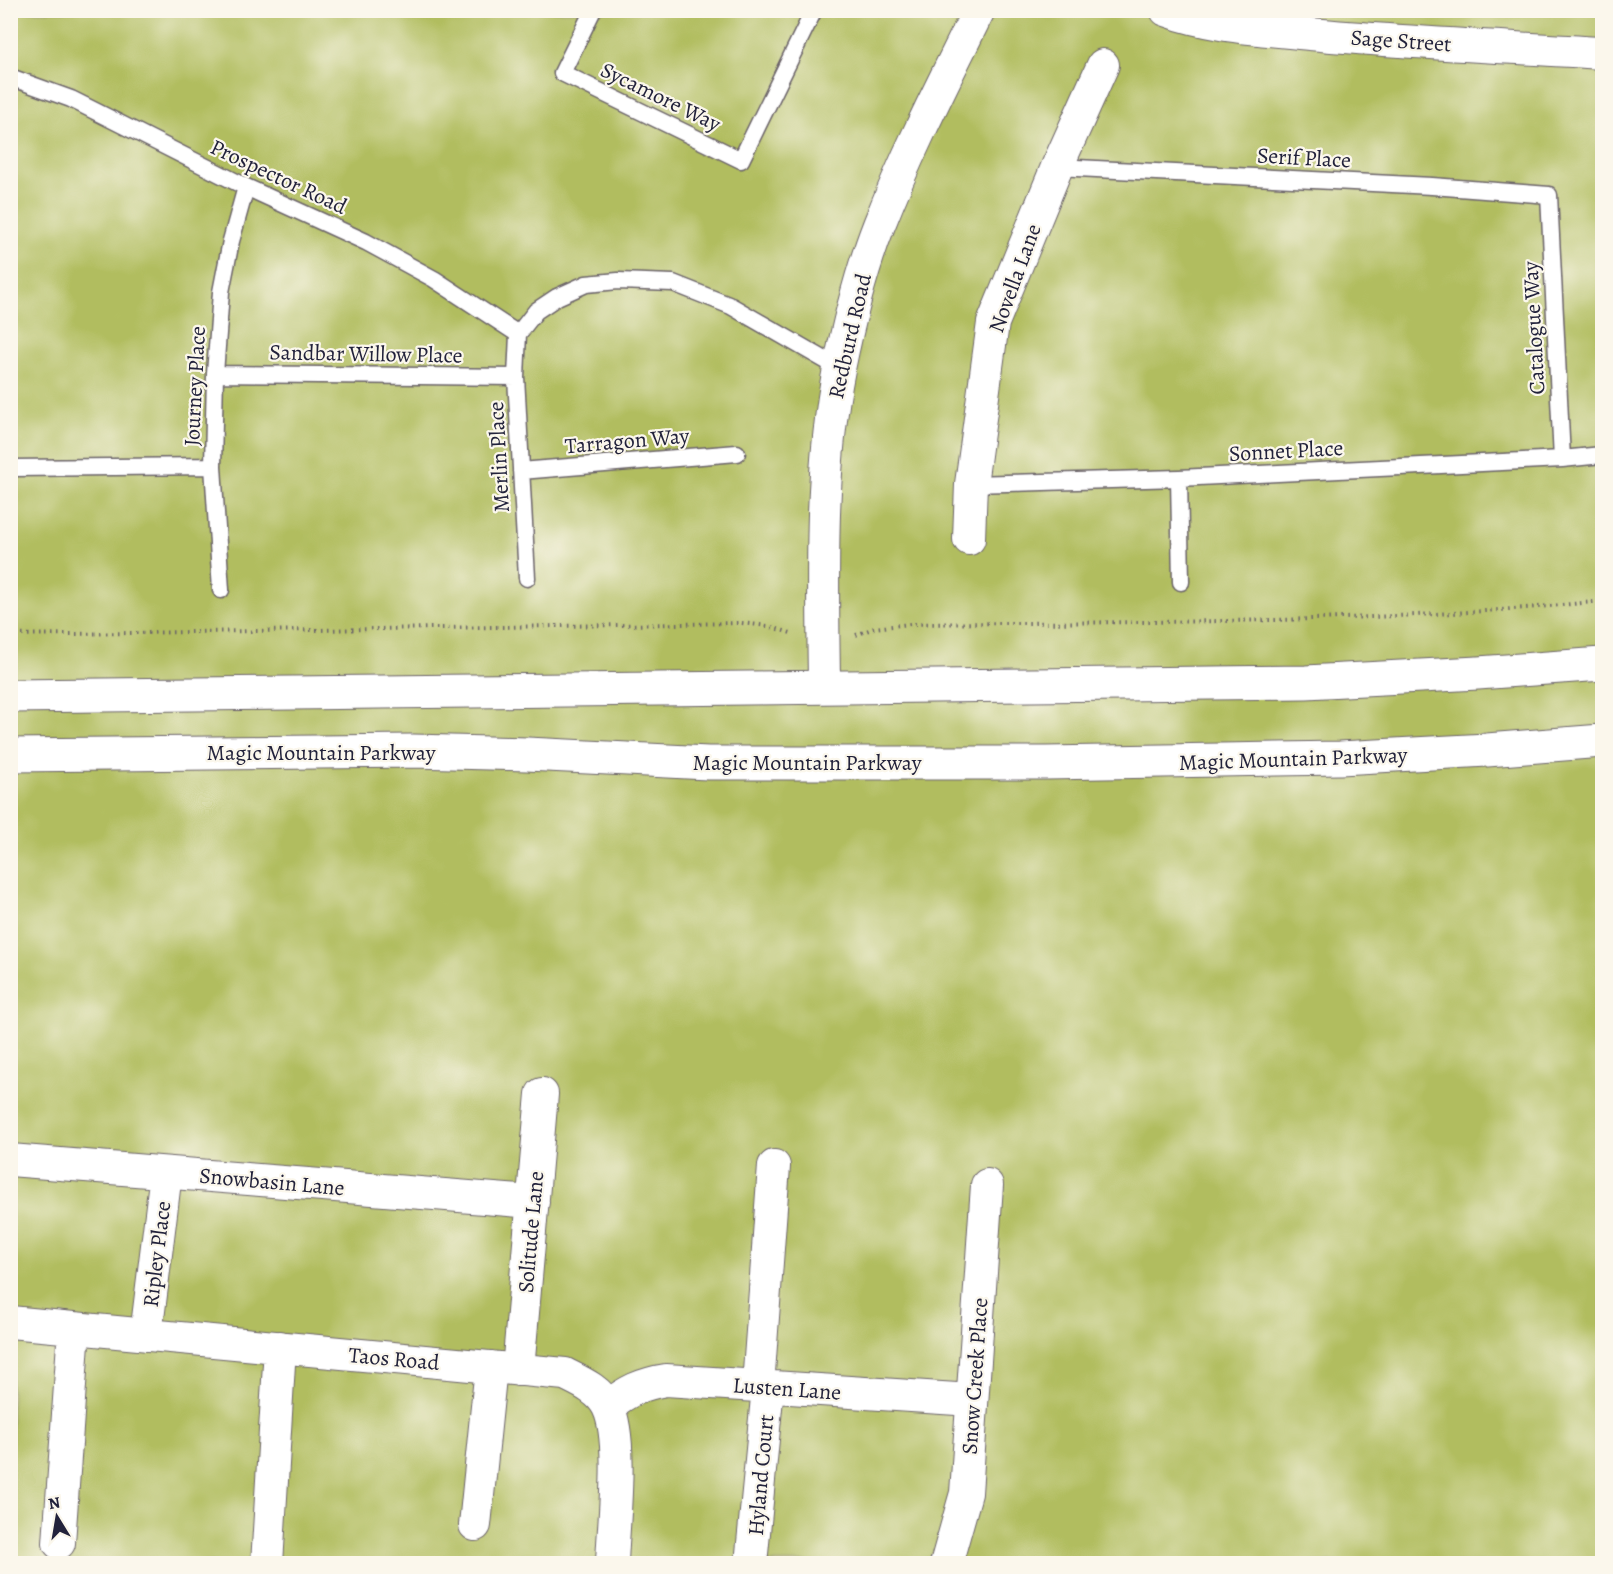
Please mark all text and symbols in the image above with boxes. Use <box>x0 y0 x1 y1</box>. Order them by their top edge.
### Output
street label: Sage Street <box>1350 23 1452 59</box>
street label: Sycamore Way <box>596 55 726 139</box>
street label: Prospector Road <box>205 132 352 222</box>
street label: Serif Place <box>1256 141 1352 175</box>
street label: Novella Lane <box>981 220 1049 337</box>
street label: Catalogue Way <box>1516 260 1552 395</box>
street label: Redburd Road <box>821 270 879 402</box>
street label: Journey Place <box>177 325 213 447</box>
street label: Sandbar Willow Place <box>269 337 463 371</box>
street label: Merlin Place <box>481 401 517 513</box>
street label: Tarragon Way <box>564 421 691 461</box>
street label: Sonnet Place <box>1228 433 1344 469</box>
street label: Magic Mountain Parkway <box>207 738 436 768</box>
street label: Magic Mountain Parkway <box>1178 740 1408 778</box>
street label: Magic Mountain Parkway <box>693 748 922 778</box>
street label: Snowbasin Lane <box>198 1161 346 1203</box>
street label: Solitude Lane <box>511 1170 551 1294</box>
street label: Ripley Place <box>136 1199 178 1309</box>
street label: Snow Creek Place <box>955 1297 995 1455</box>
street label: Taos Road <box>347 1340 441 1378</box>
street label: Lusten Lane <box>732 1370 842 1408</box>
street label: Hyland Court <box>741 1413 781 1537</box>
north arrow <box>27 1487 87 1547</box>
text: N <box>47 1491 62 1515</box>

